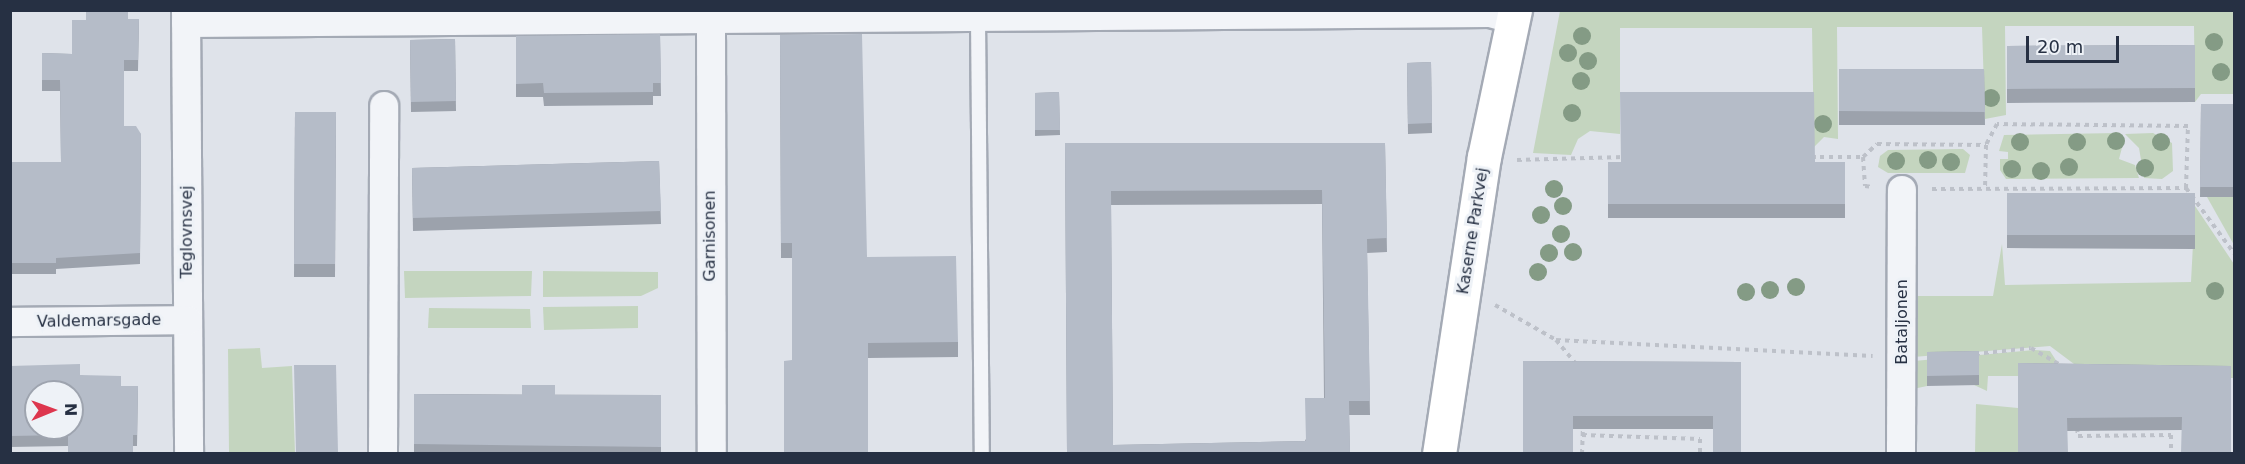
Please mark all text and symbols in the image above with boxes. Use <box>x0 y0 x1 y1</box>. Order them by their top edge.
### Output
scale bar <box>2029 24 2122 62</box>
text: 20 m <box>2037 36 2083 57</box>
street label: Kaserne Parkvej <box>1454 166 1492 296</box>
street label: Teglovnsvej <box>177 186 197 278</box>
street label: Garnisonen <box>700 190 720 282</box>
street label: Bataljonen <box>1892 279 1912 365</box>
street label: Valdemarsgade <box>37 310 161 332</box>
north arrow <box>24 380 84 440</box>
text: N <box>61 403 80 417</box>

